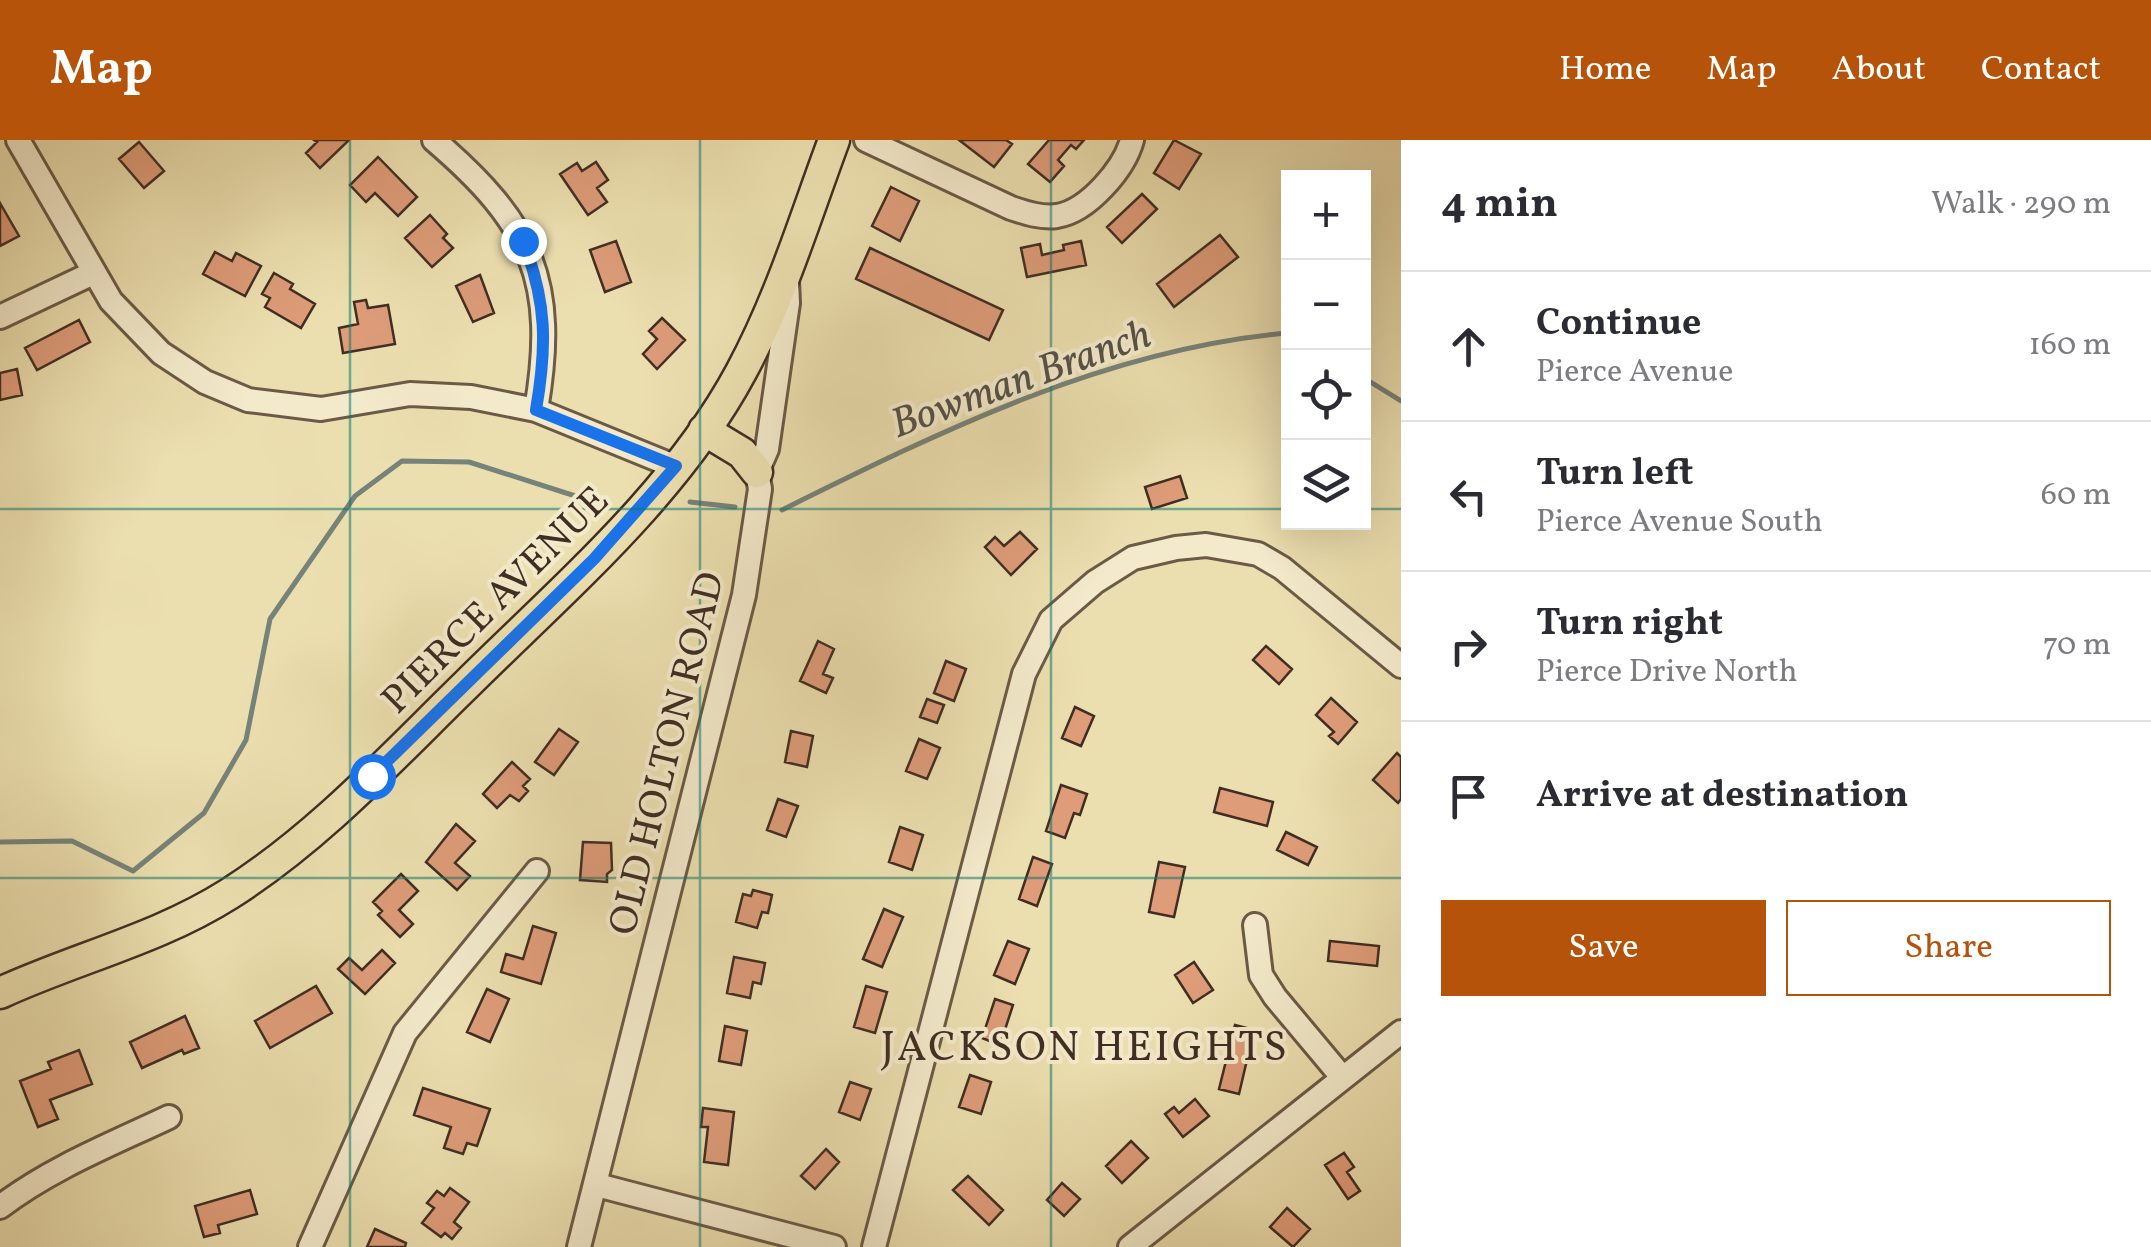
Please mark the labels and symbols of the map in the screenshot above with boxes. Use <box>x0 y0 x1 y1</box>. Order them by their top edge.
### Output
route end <box>501 219 547 265</box>
water label: Bowman Branch <box>883 307 1160 456</box>
street label: PIERCE AVENUE <box>370 475 623 728</box>
street label: OLD HOLTON ROAD <box>597 567 741 941</box>
route start <box>350 754 396 800</box>
district label: JACKSON HEIGHTS <box>881 1020 1289 1079</box>

